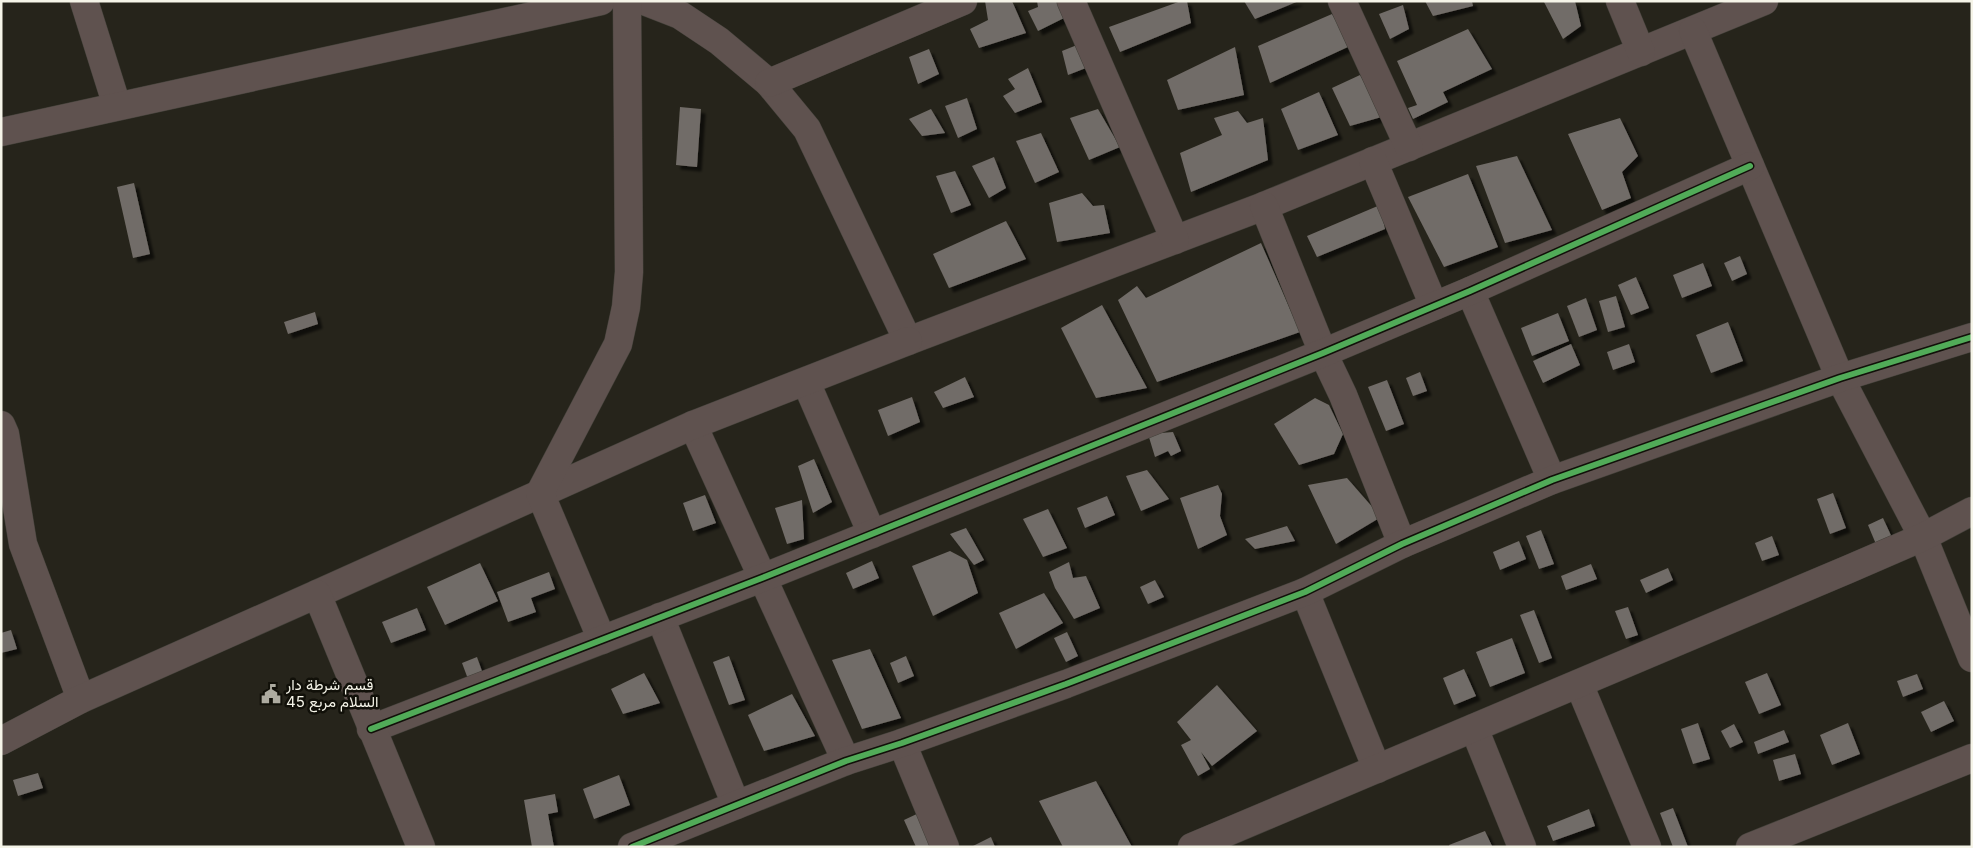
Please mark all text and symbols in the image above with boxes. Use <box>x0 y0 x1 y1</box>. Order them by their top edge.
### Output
place label: قسم شرطة دار السلام مربع 45 <box>285 675 379 713</box>
public building icon: قسم شرطة دار السلام مربع 45 <box>260 683 282 705</box>

